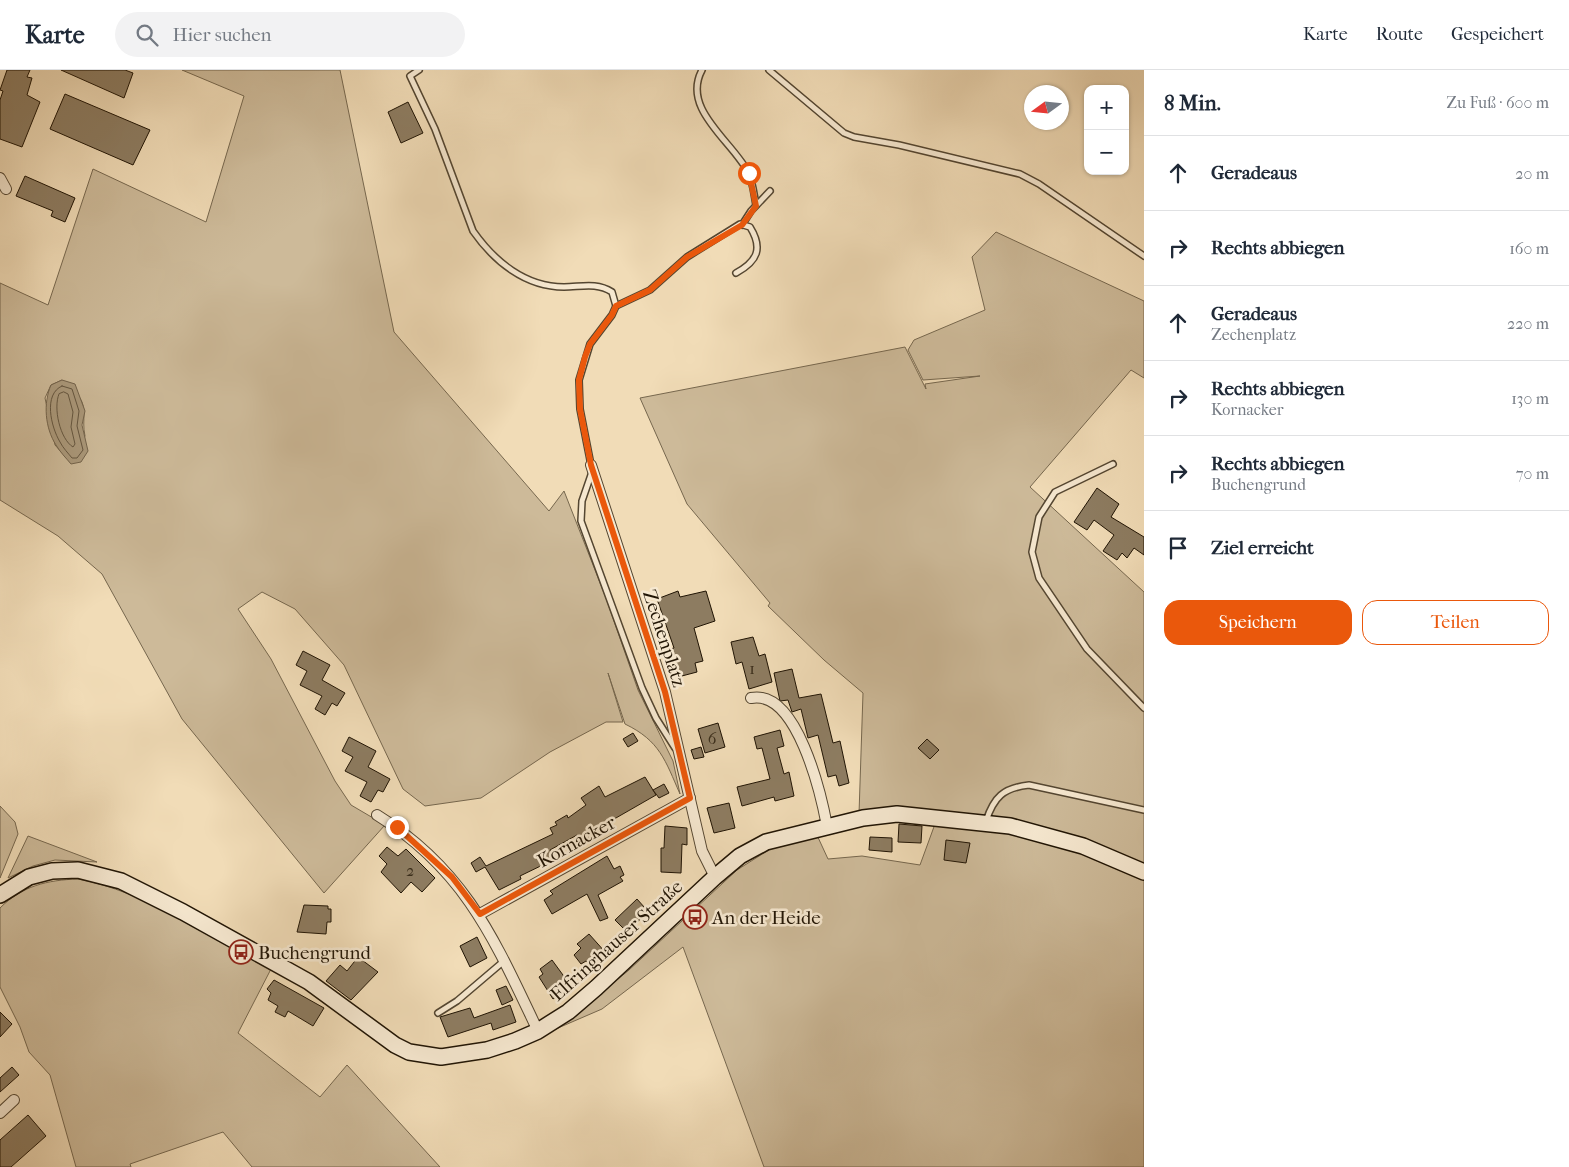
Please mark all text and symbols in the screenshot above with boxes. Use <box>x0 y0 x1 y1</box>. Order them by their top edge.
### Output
search box <box>115 12 465 57</box>
text: Karte <box>25 21 85 49</box>
icon: search <box>133 21 161 49</box>
text: Hier suchen <box>173 24 272 46</box>
text: Karte <box>1303 24 1348 45</box>
text: Route <box>1376 24 1423 45</box>
text: Gespeichert <box>1451 24 1544 45</box>
north arrow <box>1024 85 1069 130</box>
map controls <box>1084 85 1129 175</box>
button: + <box>1084 85 1129 130</box>
text: 8 Min. <box>1164 91 1221 115</box>
text: Zu Fuß · 600 m <box>1446 93 1549 112</box>
button: − <box>1084 130 1129 175</box>
icon: ahead <box>1164 159 1192 187</box>
route start <box>738 162 761 185</box>
text: Geradeaus <box>1211 162 1297 184</box>
text: 20 m <box>1515 164 1549 183</box>
icon: right <box>1164 234 1192 262</box>
text: Rechts abbiegen <box>1211 237 1345 259</box>
text: 160 m <box>1509 239 1549 258</box>
text: Geradeaus <box>1211 303 1297 325</box>
icon: ahead <box>1164 309 1192 337</box>
text: 220 m <box>1507 314 1549 333</box>
text: Zechenplatz <box>1211 325 1296 344</box>
text: Rechts abbiegen <box>1211 378 1345 400</box>
icon: right <box>1164 384 1192 412</box>
text: 130 m <box>1511 389 1549 408</box>
text: Kornacker <box>1211 400 1284 419</box>
text: Rechts abbiegen <box>1211 453 1345 475</box>
icon: right <box>1164 459 1192 487</box>
text: 70 m <box>1516 464 1549 483</box>
text: Buchengrund <box>1211 475 1306 494</box>
icon: arrive <box>1164 534 1192 562</box>
text: Ziel erreicht <box>1211 537 1314 559</box>
street label: Zechenplatz <box>638 587 690 690</box>
button: Speichern <box>1164 600 1352 645</box>
button: Teilen <box>1362 600 1549 645</box>
house number: 1 <box>749 659 755 678</box>
house number: 6 <box>708 729 717 748</box>
street label: Kornacker <box>533 811 620 872</box>
route end <box>386 816 409 839</box>
house number: 2 <box>406 861 414 880</box>
street label: Elfringhauser Straße <box>546 876 687 1006</box>
bus stop icon: An der Heide <box>682 904 708 930</box>
place label: An der Heide <box>711 907 821 929</box>
bus stop icon: Buchengrund <box>228 939 254 965</box>
place label: Buchengrund <box>258 942 371 964</box>

